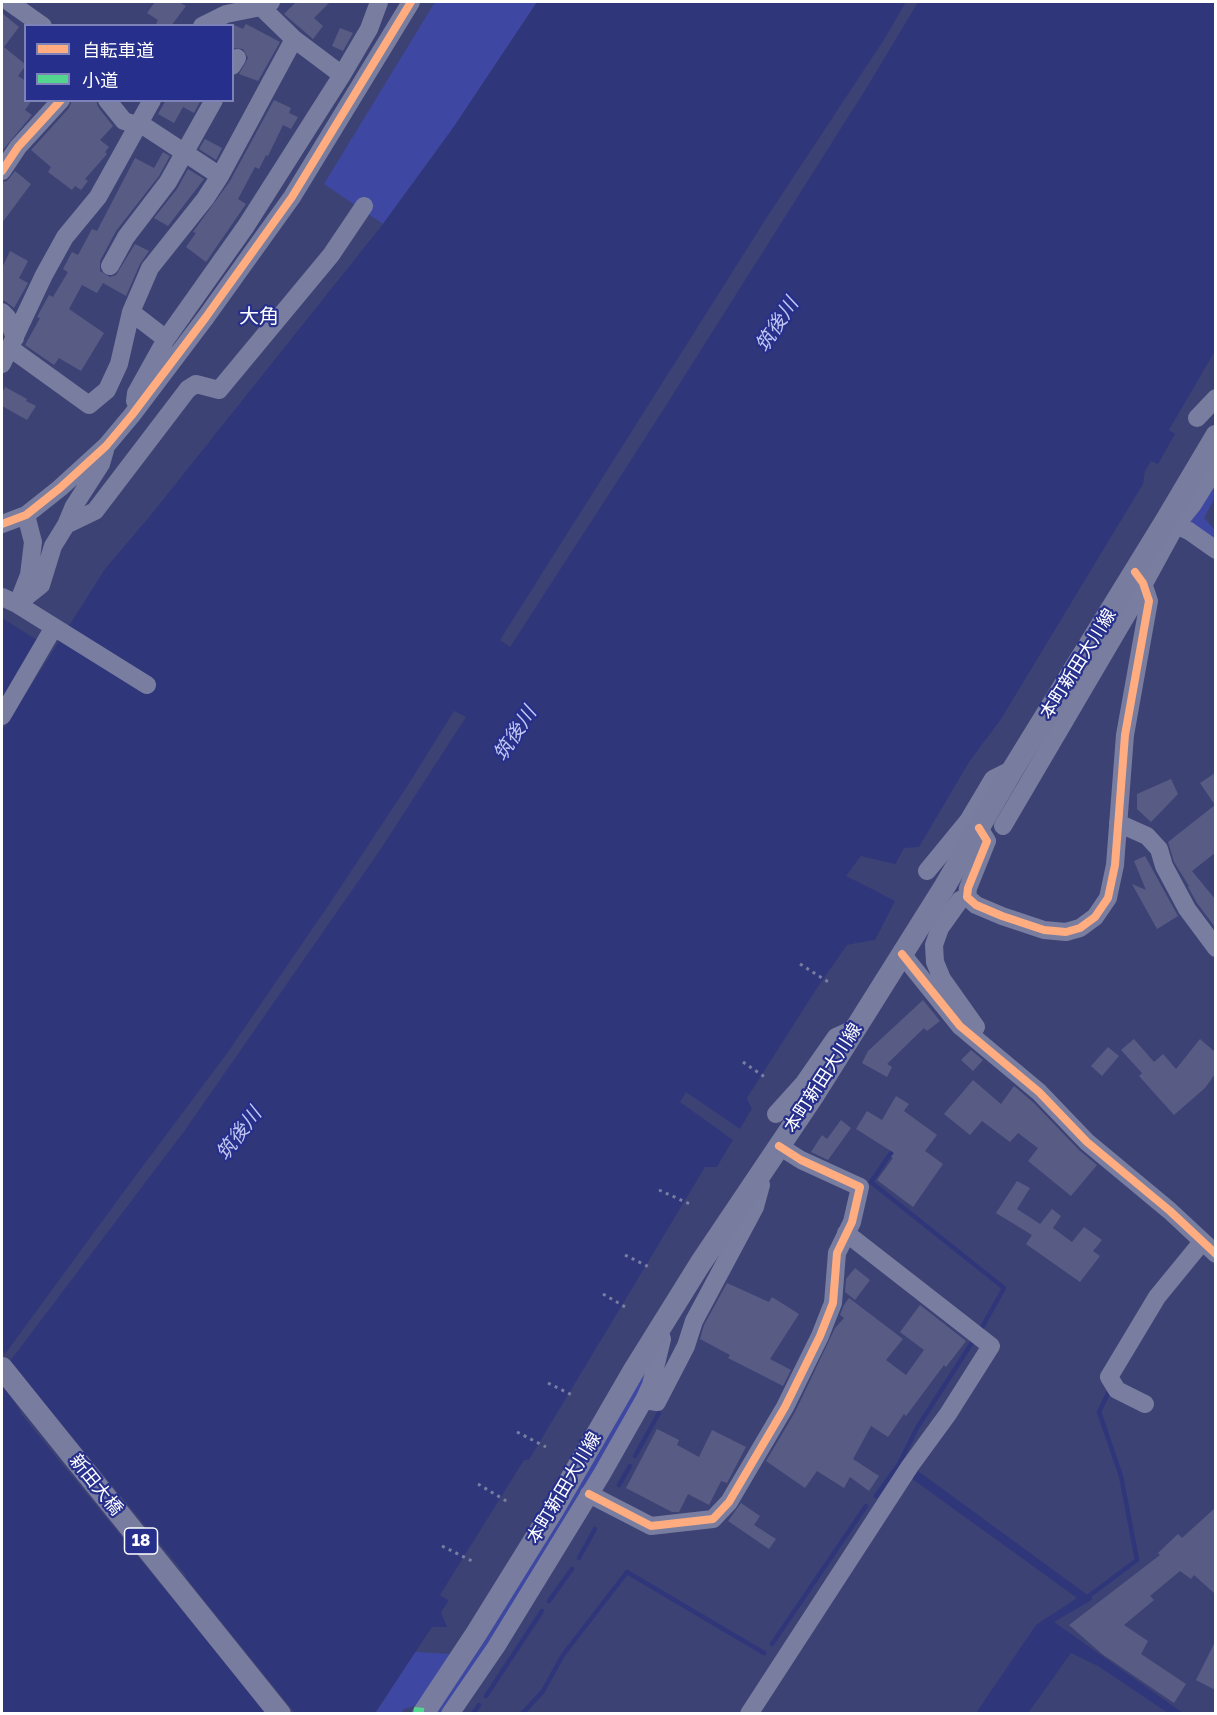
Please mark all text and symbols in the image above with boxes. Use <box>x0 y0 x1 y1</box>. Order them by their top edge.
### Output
legend <box>24 24 234 102</box>
text: 自転車道 <box>82 39 154 61</box>
text: 小道 <box>82 69 118 91</box>
water label: 筑後川 <box>751 293 803 357</box>
district label: 大角 <box>239 305 279 329</box>
street label: 本町新田大川線 <box>1035 605 1121 723</box>
water label: 筑後川 <box>489 702 541 766</box>
street label: 本町新田大川線 <box>780 1019 866 1137</box>
water label: 筑後川 <box>211 1103 267 1165</box>
street label: 本町新田大川線 <box>522 1428 606 1548</box>
street label: 新田大橋 <box>65 1450 127 1520</box>
road number: 18 <box>124 1528 158 1554</box>

